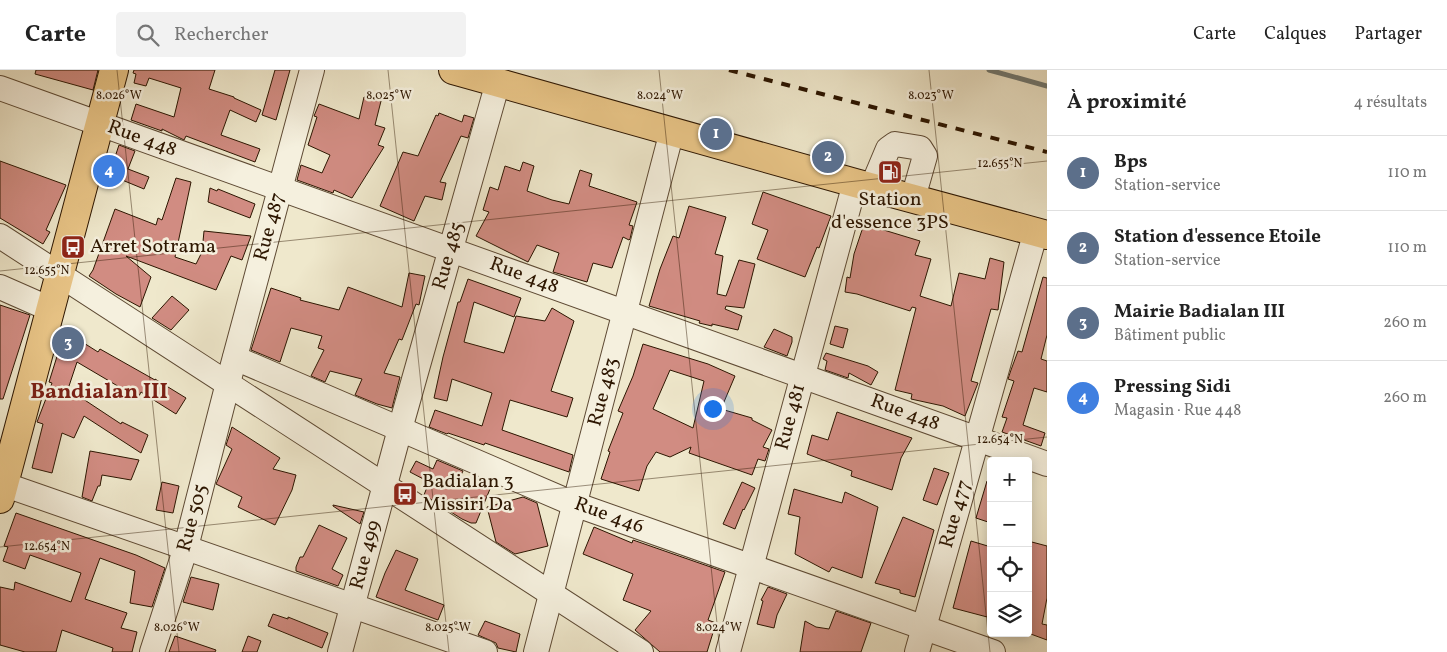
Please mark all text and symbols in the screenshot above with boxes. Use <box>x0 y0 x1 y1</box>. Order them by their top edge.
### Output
search box <box>116 12 466 57</box>
text: Carte <box>25 18 86 52</box>
icon: search <box>134 21 162 49</box>
text: Rechercher <box>174 22 268 48</box>
text: Carte <box>1193 22 1236 47</box>
text: Calques <box>1264 22 1326 47</box>
text: Partager <box>1354 22 1422 47</box>
text: 8.026°W <box>96 88 142 104</box>
text: 8.025°W <box>366 88 412 104</box>
text: 8.024°W <box>637 88 683 104</box>
text: 8.023°W <box>908 88 954 104</box>
text: À proximité <box>1067 88 1186 117</box>
text: 4 résultats <box>1353 92 1427 114</box>
street label: Rue 448 <box>103 114 181 164</box>
pin: 1 <box>700 115 732 153</box>
pin: 2 <box>812 138 844 176</box>
text: Bps <box>1114 149 1148 175</box>
pin: 4 <box>93 152 125 190</box>
text: 12.655°N <box>978 156 1023 172</box>
fuel station icon: Station d'essence 3PS <box>877 159 903 185</box>
text: 1 <box>1080 162 1086 184</box>
text: 110 m <box>1388 162 1427 184</box>
text: Station-service <box>1114 175 1221 197</box>
place label: Station d'essence 3PS <box>831 186 949 237</box>
street label: Rue 487 <box>247 190 293 264</box>
street label: Rue 485 <box>426 219 472 293</box>
text: Station d'essence Etoile <box>1114 224 1321 250</box>
place label: Arret Sotrama <box>90 233 216 261</box>
bus stop icon: Arret Sotrama <box>60 234 86 260</box>
text: 2 <box>1079 237 1087 259</box>
text: 110 m <box>1388 237 1427 259</box>
text: Station-service <box>1114 250 1221 272</box>
street label: Rue 448 <box>485 251 563 301</box>
text: 12.655°N <box>25 263 70 279</box>
text: Mairie Badialan III <box>1114 299 1285 325</box>
text: 3 <box>1079 312 1087 334</box>
text: 260 m <box>1383 312 1427 334</box>
pin: 3 <box>52 324 84 362</box>
text: Bâtiment public <box>1114 325 1226 347</box>
street label: Rue 483 <box>581 354 627 430</box>
text: Pressing Sidi <box>1114 374 1231 400</box>
district label: Bandialan III <box>30 377 168 408</box>
street label: Rue 481 <box>769 381 813 453</box>
text: 4 <box>1078 387 1088 409</box>
text: 260 m <box>1383 387 1427 409</box>
street label: Rue 448 <box>866 388 944 438</box>
your location <box>700 396 726 422</box>
text: Magasin · Rue 448 <box>1114 400 1241 422</box>
text: 12.654°N <box>977 432 1023 448</box>
map controls <box>987 457 1032 637</box>
button: + <box>987 457 1032 502</box>
place label: Badialan 3 Missiri Da <box>422 468 514 519</box>
street label: Rue 477 <box>933 477 979 551</box>
street label: Rue 505 <box>171 481 215 555</box>
bus stop icon: Badialan 3 Missiri Da <box>392 481 418 507</box>
street label: Rue 446 <box>570 490 648 542</box>
button: − <box>987 502 1032 547</box>
street label: Rue 499 <box>343 517 389 593</box>
text: 12.654°N <box>24 539 70 555</box>
button: locate <box>987 547 1032 592</box>
button: layers <box>987 592 1032 637</box>
text: 8.026°W <box>154 620 200 636</box>
text: 8.025°W <box>425 620 471 636</box>
text: 8.024°W <box>696 620 742 636</box>

